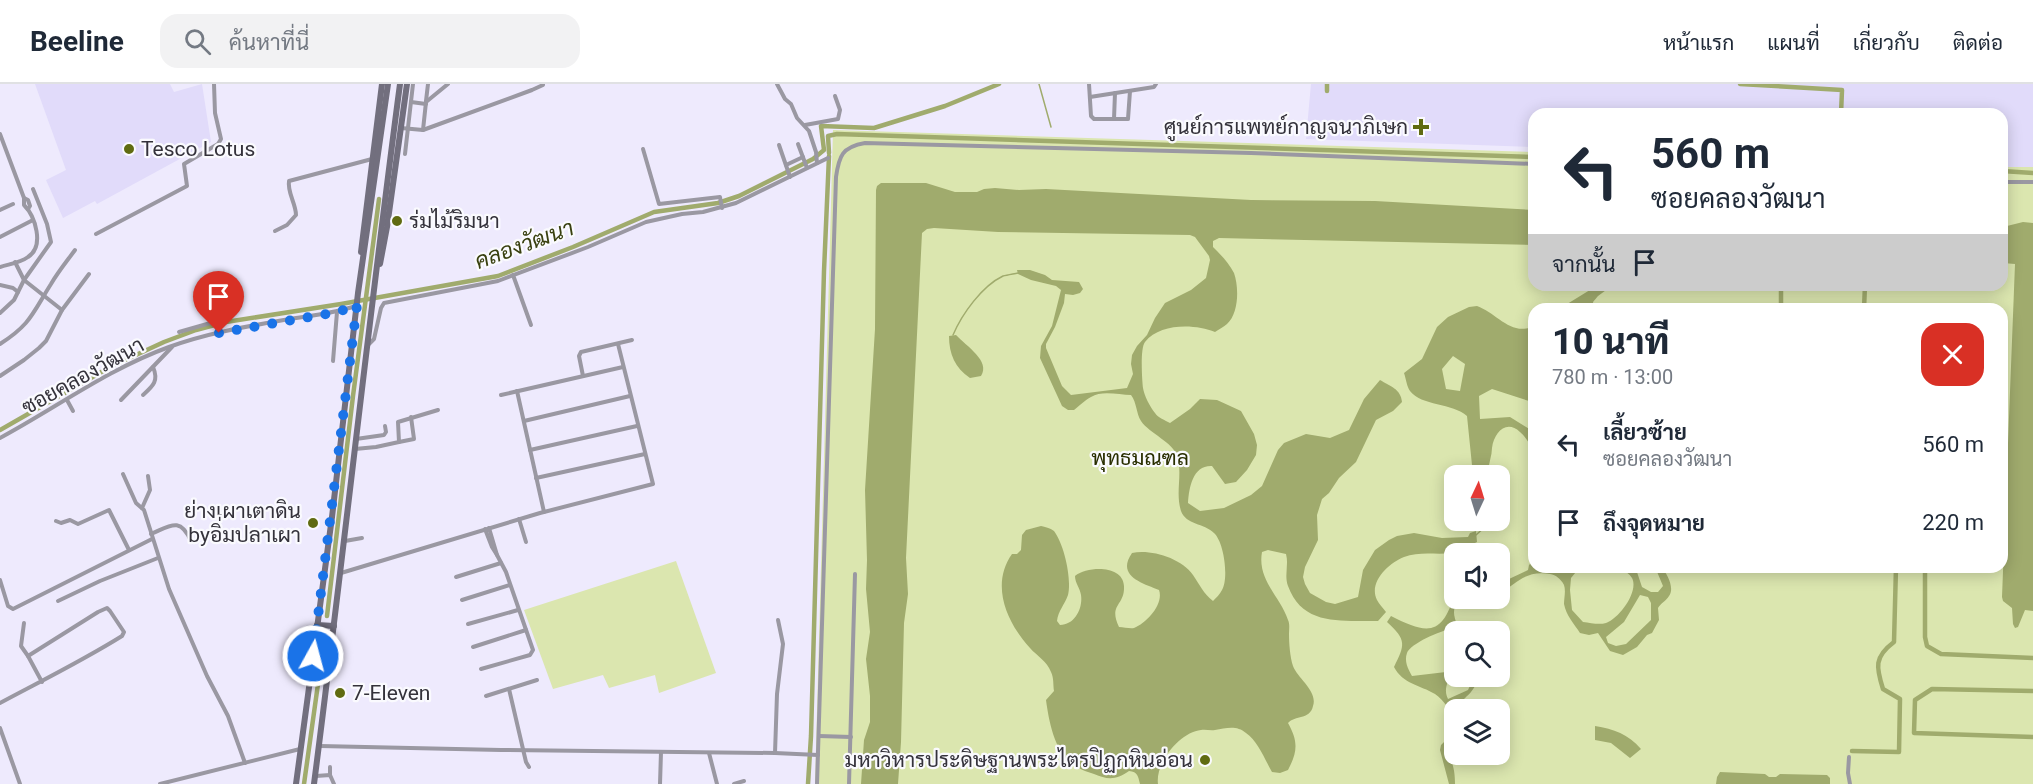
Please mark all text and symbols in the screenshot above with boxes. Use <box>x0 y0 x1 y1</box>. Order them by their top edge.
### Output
search box <box>160 14 580 68</box>
text: Beeline <box>30 25 124 58</box>
icon: search <box>181 25 214 58</box>
text: ค้นหาที่นี่ <box>229 30 309 55</box>
text: หน้าแรก <box>1663 31 1734 55</box>
text: แผนที่ <box>1767 31 1820 55</box>
text: เกี่ยวกับ <box>1853 31 1920 55</box>
text: ติดต่อ <box>1953 31 2003 55</box>
place label: ศูนย์การแพทย์กาญจนาภิเษก <box>1164 113 1408 142</box>
marker: ศูนย์การแพทย์กาญจนาภิเษก <box>1412 118 1430 136</box>
text: 560 m <box>1651 129 1770 178</box>
icon: left <box>1552 132 1630 210</box>
place label: Tesco Lotus <box>141 137 255 161</box>
marker: Tesco Lotus <box>122 142 136 156</box>
text: ซอยคลองวัฒนา <box>1651 183 1826 215</box>
place label: ร่มไม้ริมนา <box>409 208 500 233</box>
marker: ร่มไม้ริมนา <box>390 214 404 228</box>
water label: คลองวัฒนา <box>471 214 577 274</box>
icon: arrive <box>1628 246 1661 279</box>
text: จากนั้น <box>1552 252 1616 277</box>
pin <box>193 271 244 333</box>
icon: arrive <box>202 280 235 313</box>
text: 10 นาที <box>1552 321 1669 363</box>
button: close <box>1921 323 1984 386</box>
street label: ซอยคลองวัฒนา <box>18 333 148 419</box>
text: 780 m · 13:00 <box>1552 365 1673 389</box>
text: เลี้ยวซ้าย <box>1603 420 1687 445</box>
icon: left <box>1552 428 1585 461</box>
text: 560 m <box>1922 432 1984 457</box>
park label: พุทธมณฑล <box>1091 446 1189 472</box>
text: ซอยคลองวัฒนา <box>1603 447 1732 471</box>
north arrow <box>1444 465 1510 531</box>
map controls <box>1444 465 1510 765</box>
place label: ย่างเผาเตาดิน byอิ่มปลาเผา <box>184 499 301 547</box>
icon: arrive <box>1552 506 1585 539</box>
text: 220 m <box>1922 510 1984 535</box>
text: ถึงจุดหมาย <box>1603 511 1705 536</box>
marker: ย่างเผาเตาดิน byอิ่มปลาเผา <box>306 516 320 530</box>
button: sound <box>1444 543 1510 609</box>
button: search <box>1444 621 1510 687</box>
position arrow <box>281 624 345 688</box>
place label: 7-Eleven <box>352 681 430 705</box>
marker: 7-Eleven <box>333 686 347 700</box>
button: layers <box>1444 699 1510 765</box>
place label: มหาวิหารประดิษฐานพระไตรปิฏกหินอ่อน <box>844 747 1193 773</box>
marker: มหาวิหารประดิษฐานพระไตรปิฏกหินอ่อน <box>1198 753 1212 767</box>

